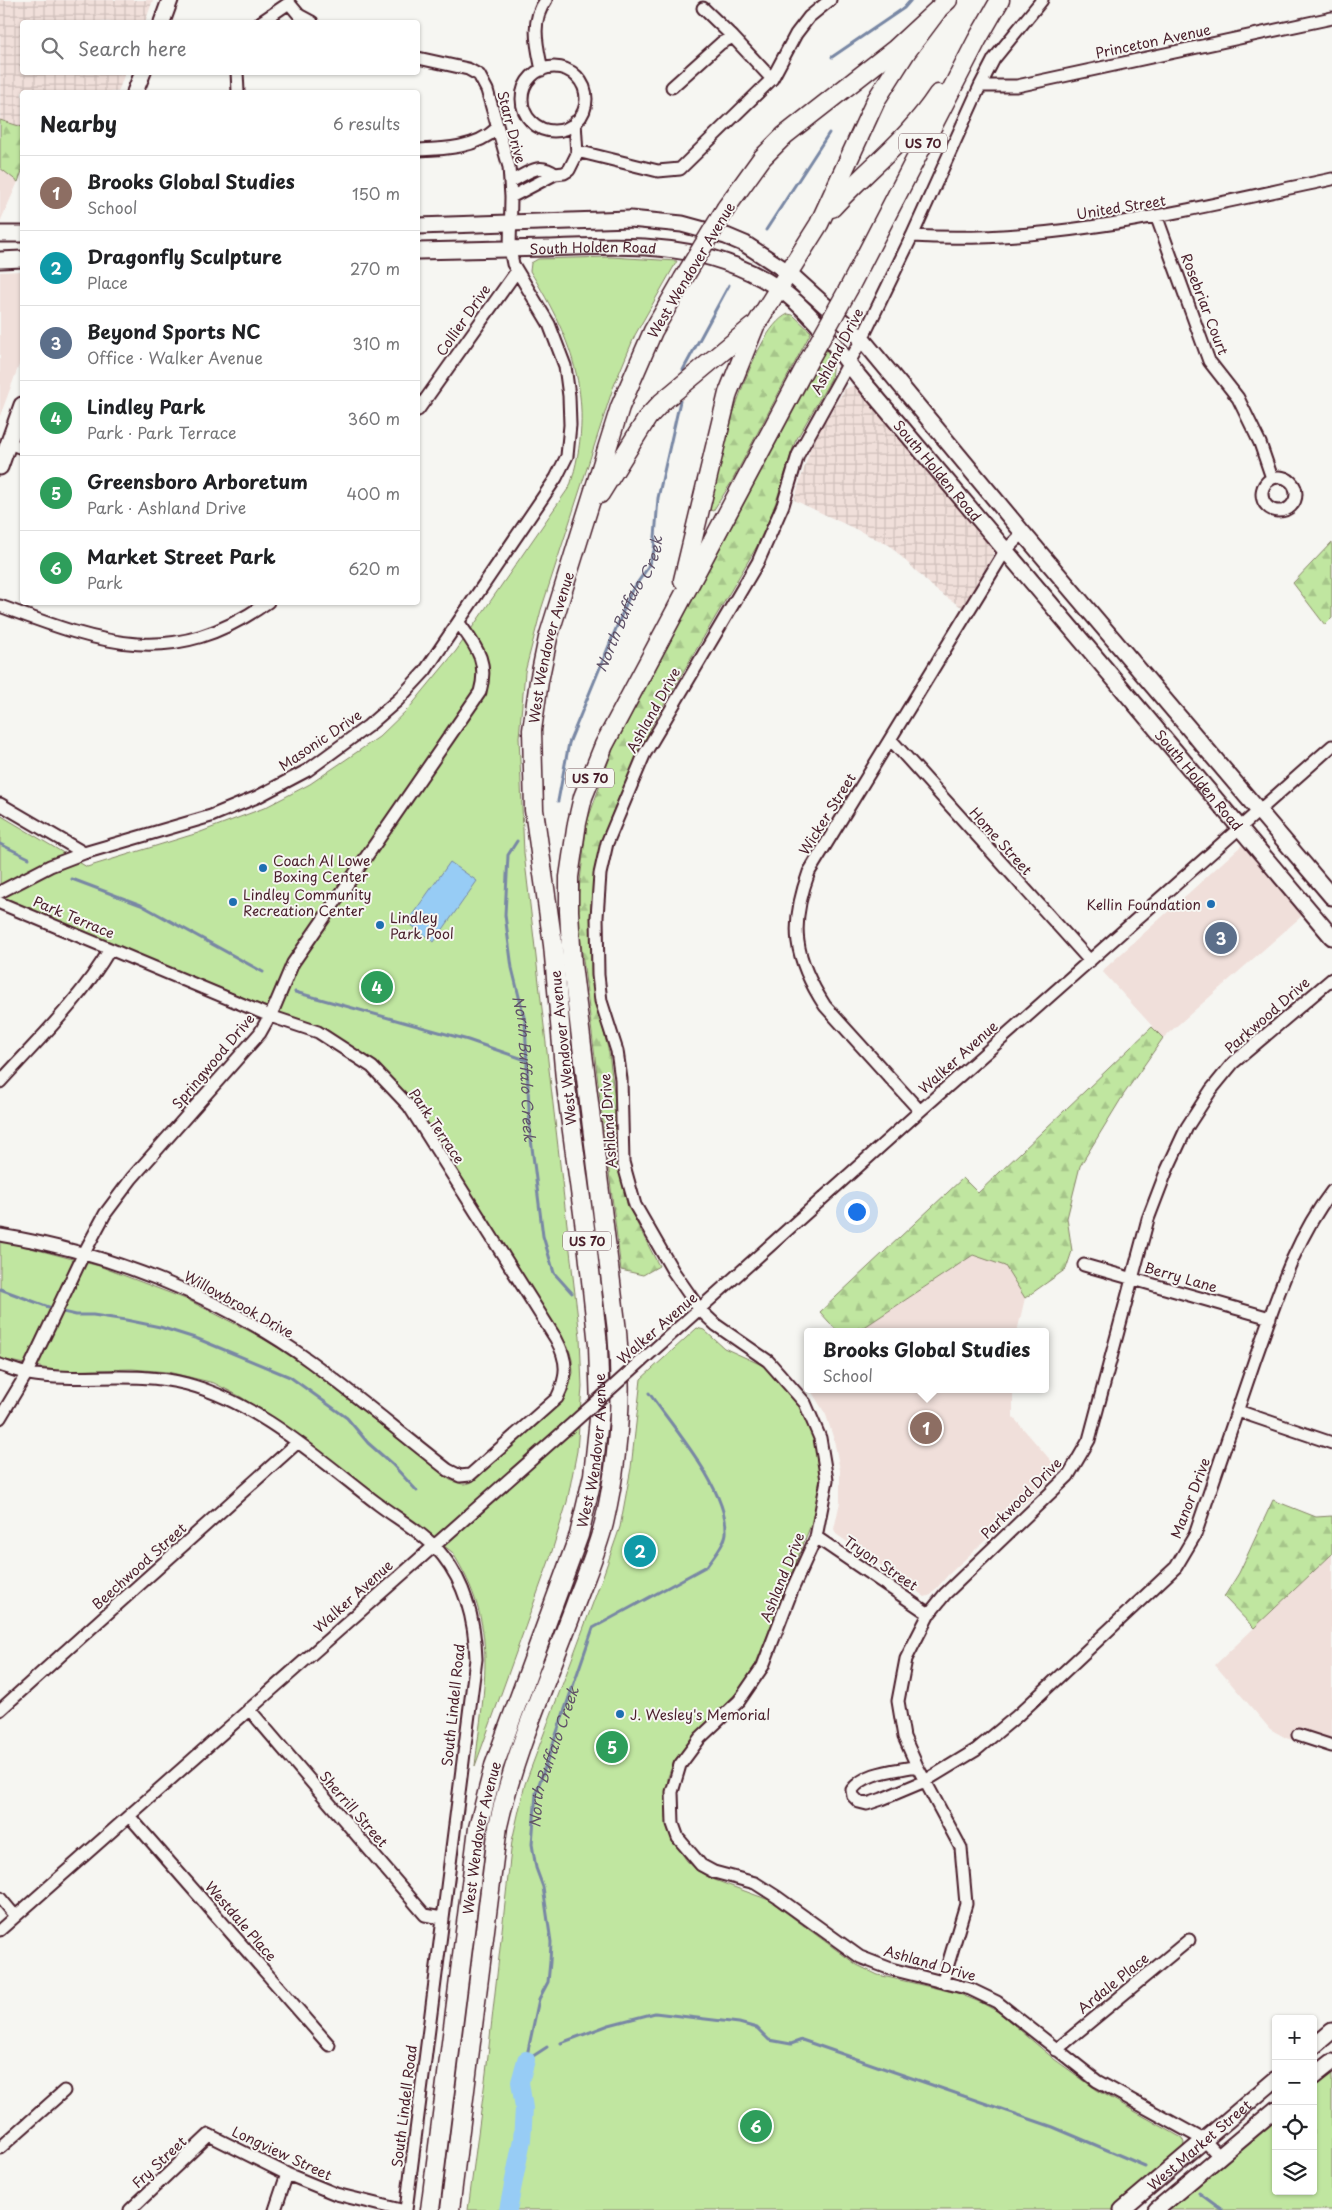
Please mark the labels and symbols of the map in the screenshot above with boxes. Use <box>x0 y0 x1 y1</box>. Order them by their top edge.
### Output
street label: Princeton Avenue <box>1093 18 1213 63</box>
street label: Starr Drive <box>492 88 532 166</box>
road number: US 70 <box>899 134 947 152</box>
street label: United Street <box>1075 190 1168 224</box>
street label: West Wendover Avenue <box>642 198 740 342</box>
street label: South Holden Road <box>529 236 657 259</box>
street label: Rosebriar Court <box>1176 250 1234 358</box>
street label: Collier Drive <box>431 280 495 360</box>
street label: Ashland Drive <box>805 304 869 398</box>
street label: South Holden Road <box>889 415 987 526</box>
water label: North Buffalo Creek <box>588 534 667 675</box>
street label: West Wendover Avenue <box>523 568 579 725</box>
street label: Ashland Drive <box>621 663 685 757</box>
street label: Masonic Drive <box>274 704 366 776</box>
street label: South Holden Road <box>1150 725 1248 835</box>
road number: US 70 <box>566 768 614 788</box>
street label: Wicker Street <box>793 769 861 859</box>
street label: Home Street <box>965 802 1037 880</box>
place label: Coach Al Lowe Boxing Center <box>273 850 370 887</box>
marker: Coach Al Lowe Boxing Center <box>257 862 269 874</box>
place label: Lindley Community Recreation Center <box>243 884 372 921</box>
street label: Park Terrace <box>30 890 118 944</box>
place label: Kellin Foundation <box>1087 894 1201 915</box>
marker: Lindley Community Recreation Center <box>227 896 239 908</box>
marker: Kellin Foundation <box>1205 898 1217 910</box>
place label: Lindley Park Pool <box>390 907 454 944</box>
marker: Lindley Park Pool <box>374 919 386 931</box>
pin: 3 <box>1205 919 1237 957</box>
pin: 4 <box>361 968 393 1006</box>
street label: West Wendover Avenue <box>544 969 582 1126</box>
street label: Parkwood Drive <box>1220 972 1314 1058</box>
water label: North Buffalo Creek <box>508 993 543 1144</box>
street label: Springwood Drive <box>167 1009 259 1113</box>
street label: Walker Avenue <box>914 1015 1003 1098</box>
street label: Ashland Drive <box>594 1073 622 1169</box>
street label: Park Terrace <box>404 1084 470 1168</box>
your location <box>844 1199 870 1225</box>
road number: US 70 <box>563 1232 611 1250</box>
street label: Berry Lane <box>1142 1257 1220 1298</box>
street label: Willowbrook Drive <box>180 1265 298 1343</box>
street label: Walker Avenue <box>612 1287 702 1369</box>
street label: West Wendover Avenue <box>571 1373 611 1530</box>
pin: 1 <box>910 1409 942 1447</box>
street label: Parkwood Drive <box>976 1453 1066 1543</box>
street label: Manor Drive <box>1165 1455 1215 1541</box>
street label: Beechwood Street <box>87 1518 191 1614</box>
street label: Ashland Drive <box>755 1529 809 1625</box>
street label: Tryon Street <box>840 1530 923 1596</box>
pin: 2 <box>624 1532 656 1570</box>
street label: Walker Avenue <box>309 1554 398 1637</box>
street label: South Lindell Road <box>436 1643 470 1767</box>
water label: North Buffalo Creek <box>522 1682 584 1828</box>
place label: J. Wesley's Memorial <box>630 1704 770 1725</box>
marker: J. Wesley's Memorial <box>614 1708 626 1720</box>
pin: 5 <box>596 1728 628 1766</box>
street label: West Wendover Avenue <box>457 1757 506 1916</box>
street label: Sherrill Street <box>315 1766 393 1852</box>
street label: Westdale Place <box>200 1876 282 1966</box>
street label: Ashland Drive <box>882 1940 978 1986</box>
street label: Ardale Place <box>1073 1948 1153 2018</box>
street label: South Lindell Road <box>386 2044 422 2168</box>
street label: West Market Street <box>1142 2094 1256 2195</box>
pin: 6 <box>740 2107 772 2145</box>
street label: Longview Street <box>229 2121 336 2185</box>
street label: Fry Street <box>127 2131 191 2193</box>

